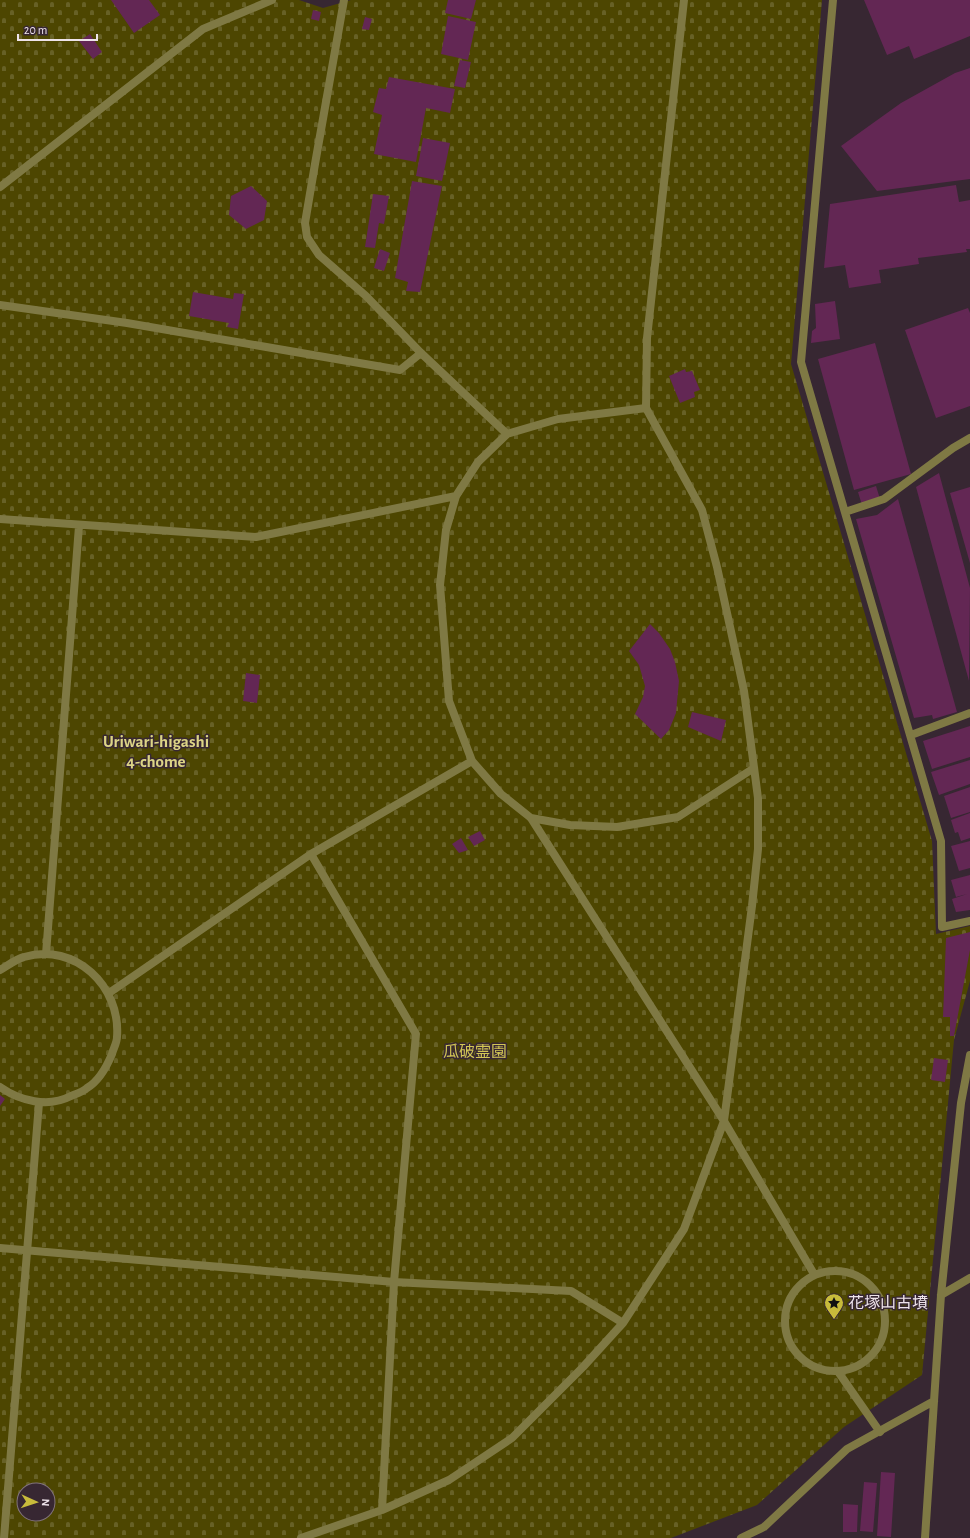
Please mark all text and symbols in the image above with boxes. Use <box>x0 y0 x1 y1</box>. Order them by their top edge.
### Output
scale bar <box>18 16 97 42</box>
text: 20 m <box>24 24 47 36</box>
district label: Uriwari-higashi 4-chome <box>103 733 209 770</box>
park label: 瓜破霊園 <box>443 1043 507 1060</box>
place icon: 花塚山古墳 <box>823 1292 845 1320</box>
place label: 花塚山古墳 <box>848 1295 928 1311</box>
north arrow <box>16 1482 56 1522</box>
text: N <box>40 1498 51 1507</box>

